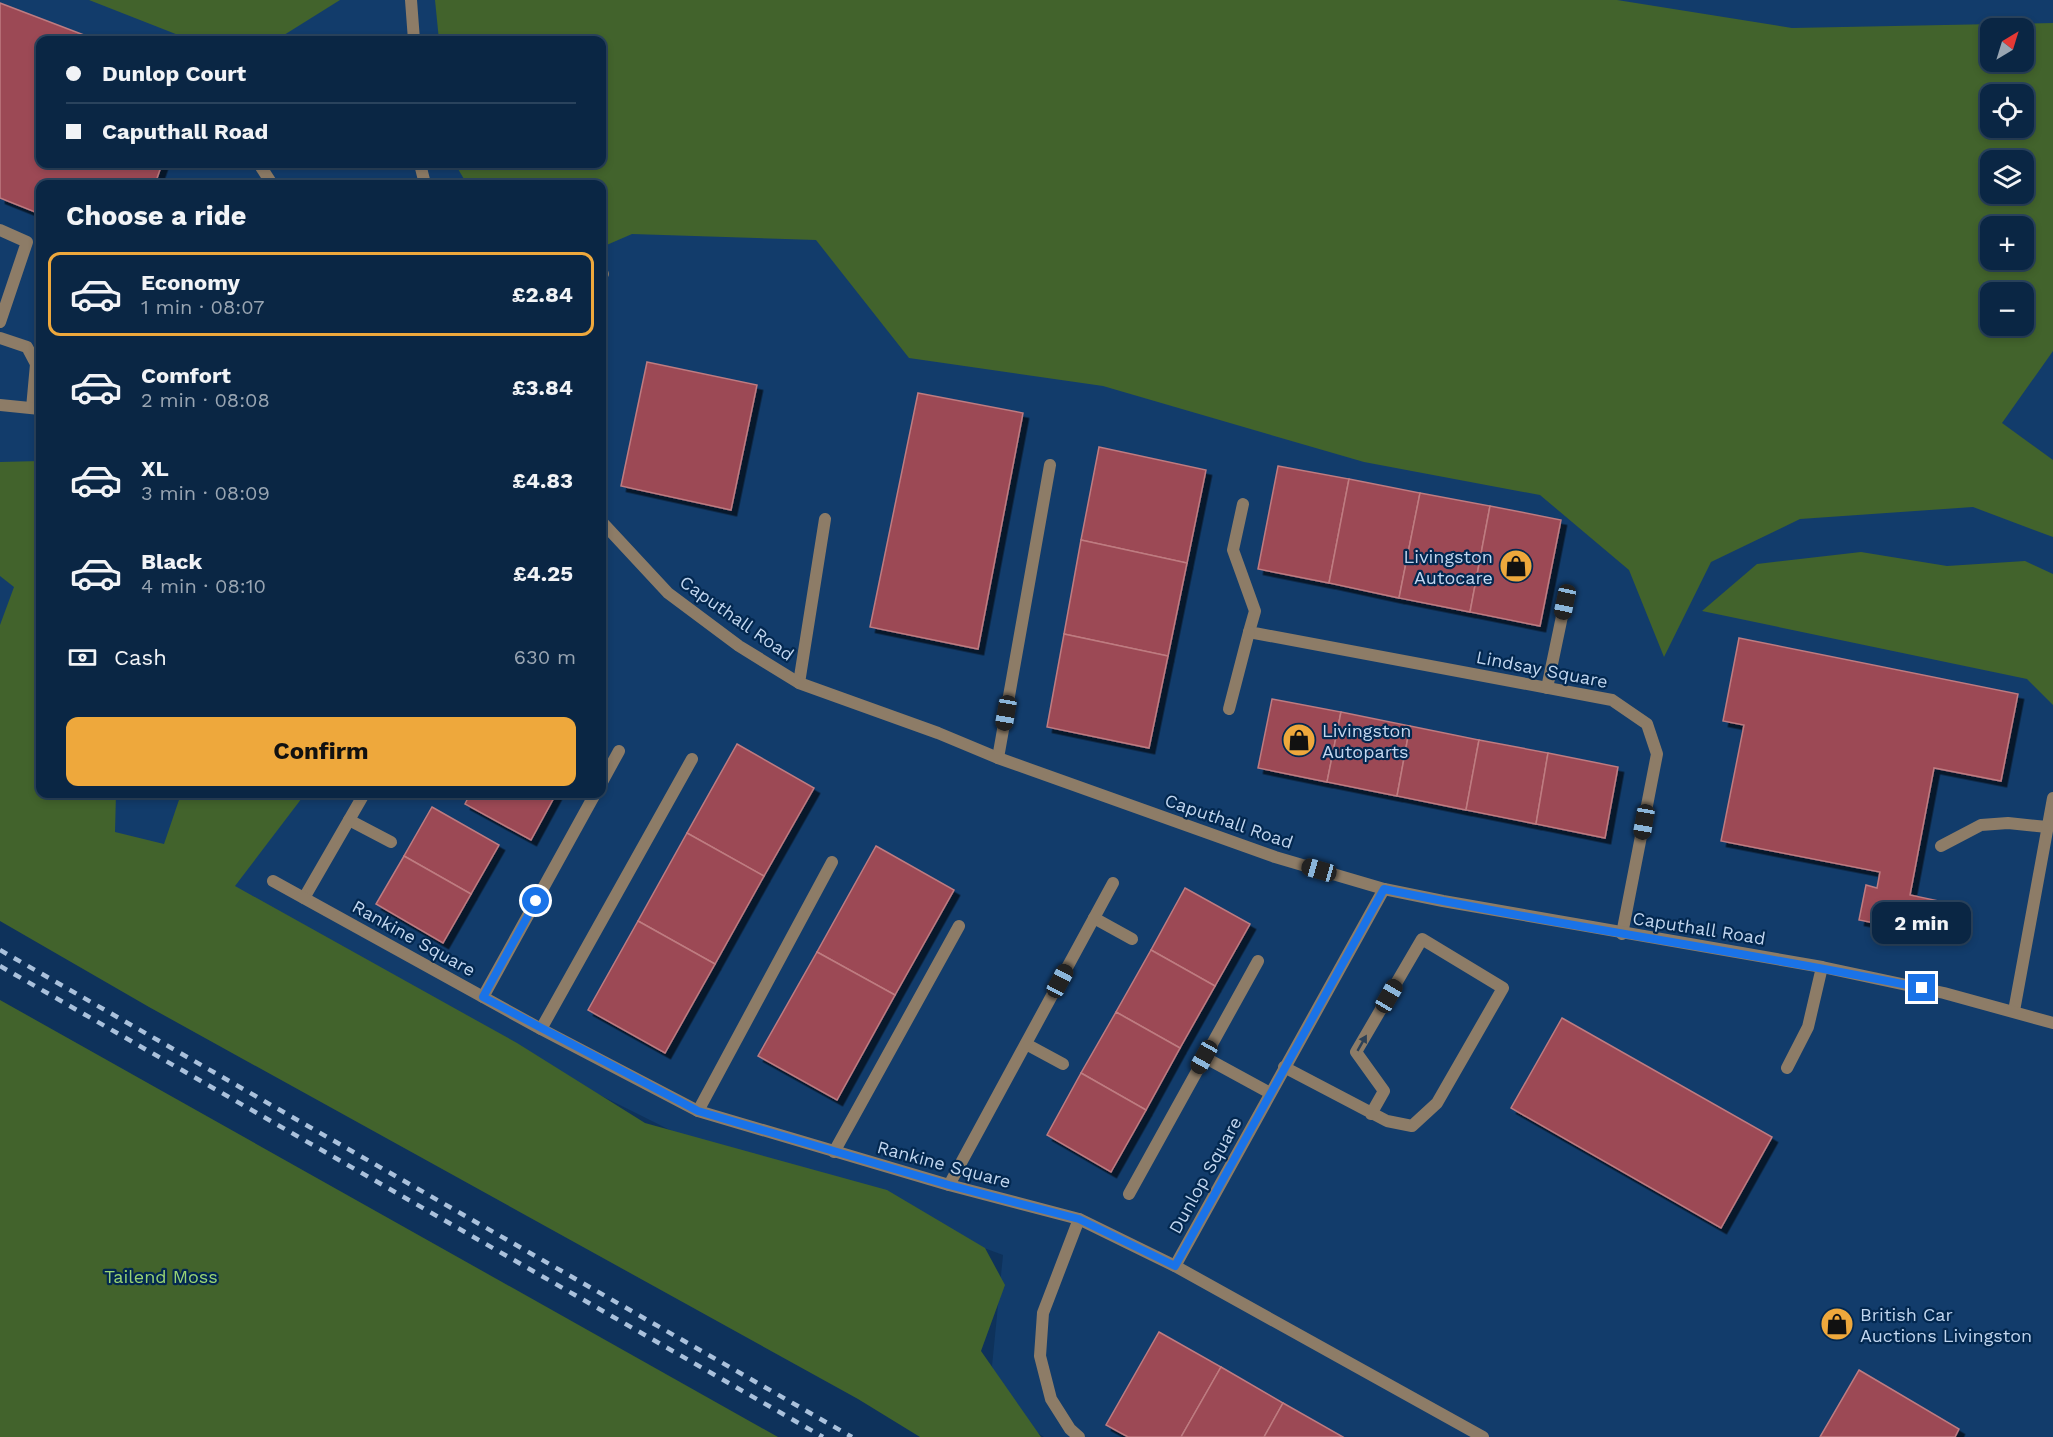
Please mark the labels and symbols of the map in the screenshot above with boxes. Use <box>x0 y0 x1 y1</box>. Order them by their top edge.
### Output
north arrow <box>1980 18 2034 72</box>
place label: Livingston Autocare <box>1404 546 1493 588</box>
shop icon: Livingston Autocare <box>1498 548 1534 584</box>
street label: Caputhall Road <box>676 571 798 665</box>
car <box>1552 583 1578 621</box>
street label: Lindsay Square <box>1474 646 1610 692</box>
car <box>994 694 1018 732</box>
place label: Livingston Autoparts <box>1322 720 1411 762</box>
shop icon: Livingston Autoparts <box>1281 722 1317 758</box>
street label: Caputhall Road <box>1162 789 1296 853</box>
car <box>1632 803 1656 841</box>
car <box>1299 856 1339 884</box>
route start <box>522 887 549 914</box>
street label: Rankine Square <box>349 895 479 981</box>
callout: 2 min <box>1872 901 1972 943</box>
street label: Caputhall Road <box>1631 907 1767 949</box>
car <box>1044 961 1076 1001</box>
route end <box>1908 974 1935 1001</box>
car <box>1372 976 1406 1016</box>
one-way arrow <box>1356 1035 1367 1051</box>
car <box>1187 1037 1221 1077</box>
street label: Dunlop Square <box>1164 1113 1246 1237</box>
street label: Rankine Square <box>875 1136 1013 1192</box>
park label: Tailend Moss <box>104 1266 218 1287</box>
place label: British Car Auctions Livingston <box>1860 1304 2032 1346</box>
shop icon: British Car Auctions Livingston <box>1819 1306 1855 1342</box>

